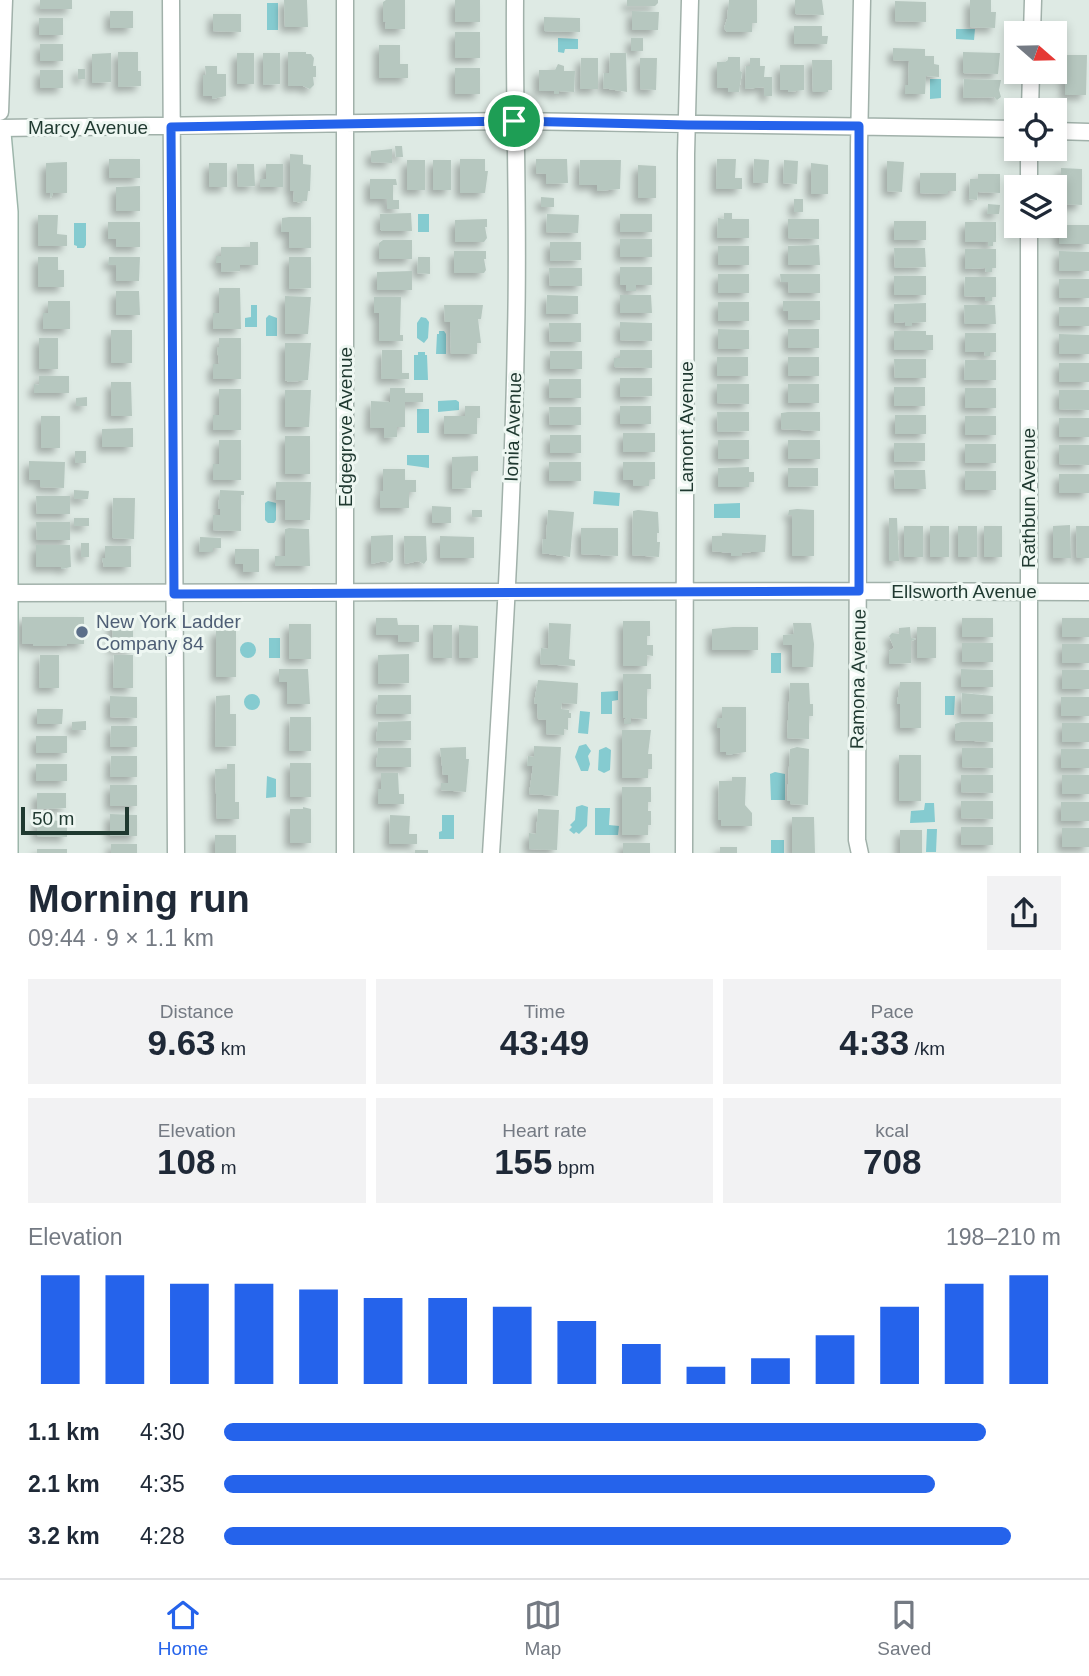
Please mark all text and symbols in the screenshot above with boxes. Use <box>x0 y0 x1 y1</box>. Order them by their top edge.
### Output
north arrow <box>1004 21 1068 84</box>
map controls <box>1004 21 1067 238</box>
pin <box>484 91 544 151</box>
button: locate <box>1004 98 1067 161</box>
icon: arrive <box>495 102 533 140</box>
street label: Marcy Avenue <box>28 117 148 138</box>
button: layers <box>1004 175 1067 238</box>
street label: Edgegrove Avenue <box>335 347 356 507</box>
street label: Lamont Avenue <box>676 361 697 493</box>
street label: Ionia Avenue <box>501 372 525 482</box>
street label: Rathbun Avenue <box>1018 428 1039 568</box>
street label: Ellsworth Avenue <box>891 581 1037 602</box>
street label: Ramona Avenue <box>846 609 870 749</box>
place label: New York Ladder Company 84 <box>96 611 241 654</box>
marker: New York Ladder Company 84 <box>74 624 90 640</box>
scale bar <box>21 804 130 836</box>
text: 50 m <box>32 808 74 829</box>
button: share <box>987 876 1061 950</box>
text: Morning run <box>28 878 250 920</box>
text: 09:44 · 9 × 1.1 km <box>28 925 214 951</box>
text: Distance <box>160 1001 234 1022</box>
text: Time <box>524 1001 565 1022</box>
text: Pace <box>871 1001 914 1022</box>
text: 9.63 <box>147 1023 216 1062</box>
text: 43:49 <box>500 1023 589 1062</box>
text: 4:33 <box>839 1023 909 1062</box>
text: km <box>216 1038 246 1059</box>
text: /km <box>909 1038 945 1059</box>
text: Elevation <box>158 1120 236 1141</box>
text: Heart rate <box>502 1120 587 1141</box>
text: kcal <box>875 1120 909 1141</box>
text: 108 <box>157 1142 215 1181</box>
text: 155 <box>494 1142 553 1181</box>
text: 708 <box>863 1142 921 1181</box>
text: m <box>215 1157 237 1178</box>
text: bpm <box>553 1157 595 1178</box>
text: Elevation <box>28 1224 123 1250</box>
text: 198–210 m <box>946 1224 1061 1250</box>
text: 1.1 km <box>28 1419 100 1445</box>
text: 4:30 <box>140 1419 185 1445</box>
text: 2.1 km <box>28 1471 100 1497</box>
text: 4:35 <box>140 1471 185 1497</box>
text: 3.2 km <box>28 1523 100 1549</box>
text: 4:28 <box>140 1523 185 1549</box>
tab: Home <box>158 1596 208 1660</box>
tab: Map <box>524 1596 562 1660</box>
tab: Saved <box>877 1596 931 1660</box>

